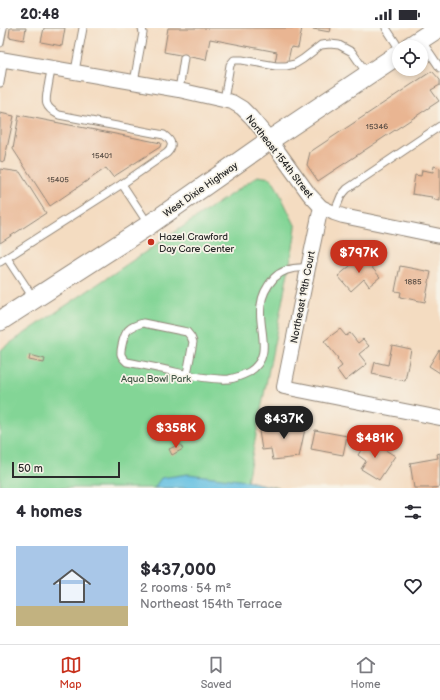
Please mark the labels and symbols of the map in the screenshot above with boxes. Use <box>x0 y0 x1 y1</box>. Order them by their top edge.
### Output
street label: Northeast 154th Street <box>243 113 315 201</box>
house number: 15346 <box>366 122 388 131</box>
house number: 15401 <box>92 151 112 160</box>
street label: West Dixie Highway <box>161 159 241 220</box>
house number: 15405 <box>47 175 69 184</box>
place label: Hazel Crawford Day Care Center <box>159 231 235 255</box>
marker: Hazel Crawford Day Care Center <box>146 237 156 247</box>
pin: $797K <box>331 240 387 274</box>
street label: Northeast 19th Court <box>288 250 318 344</box>
house number: 1885 <box>404 277 422 286</box>
park label: Aqua Bowl Park <box>121 373 191 385</box>
pin: $437K <box>256 406 312 440</box>
pin: $358K <box>148 415 204 449</box>
pin: $481K <box>347 425 403 459</box>
scale bar <box>12 460 120 479</box>

